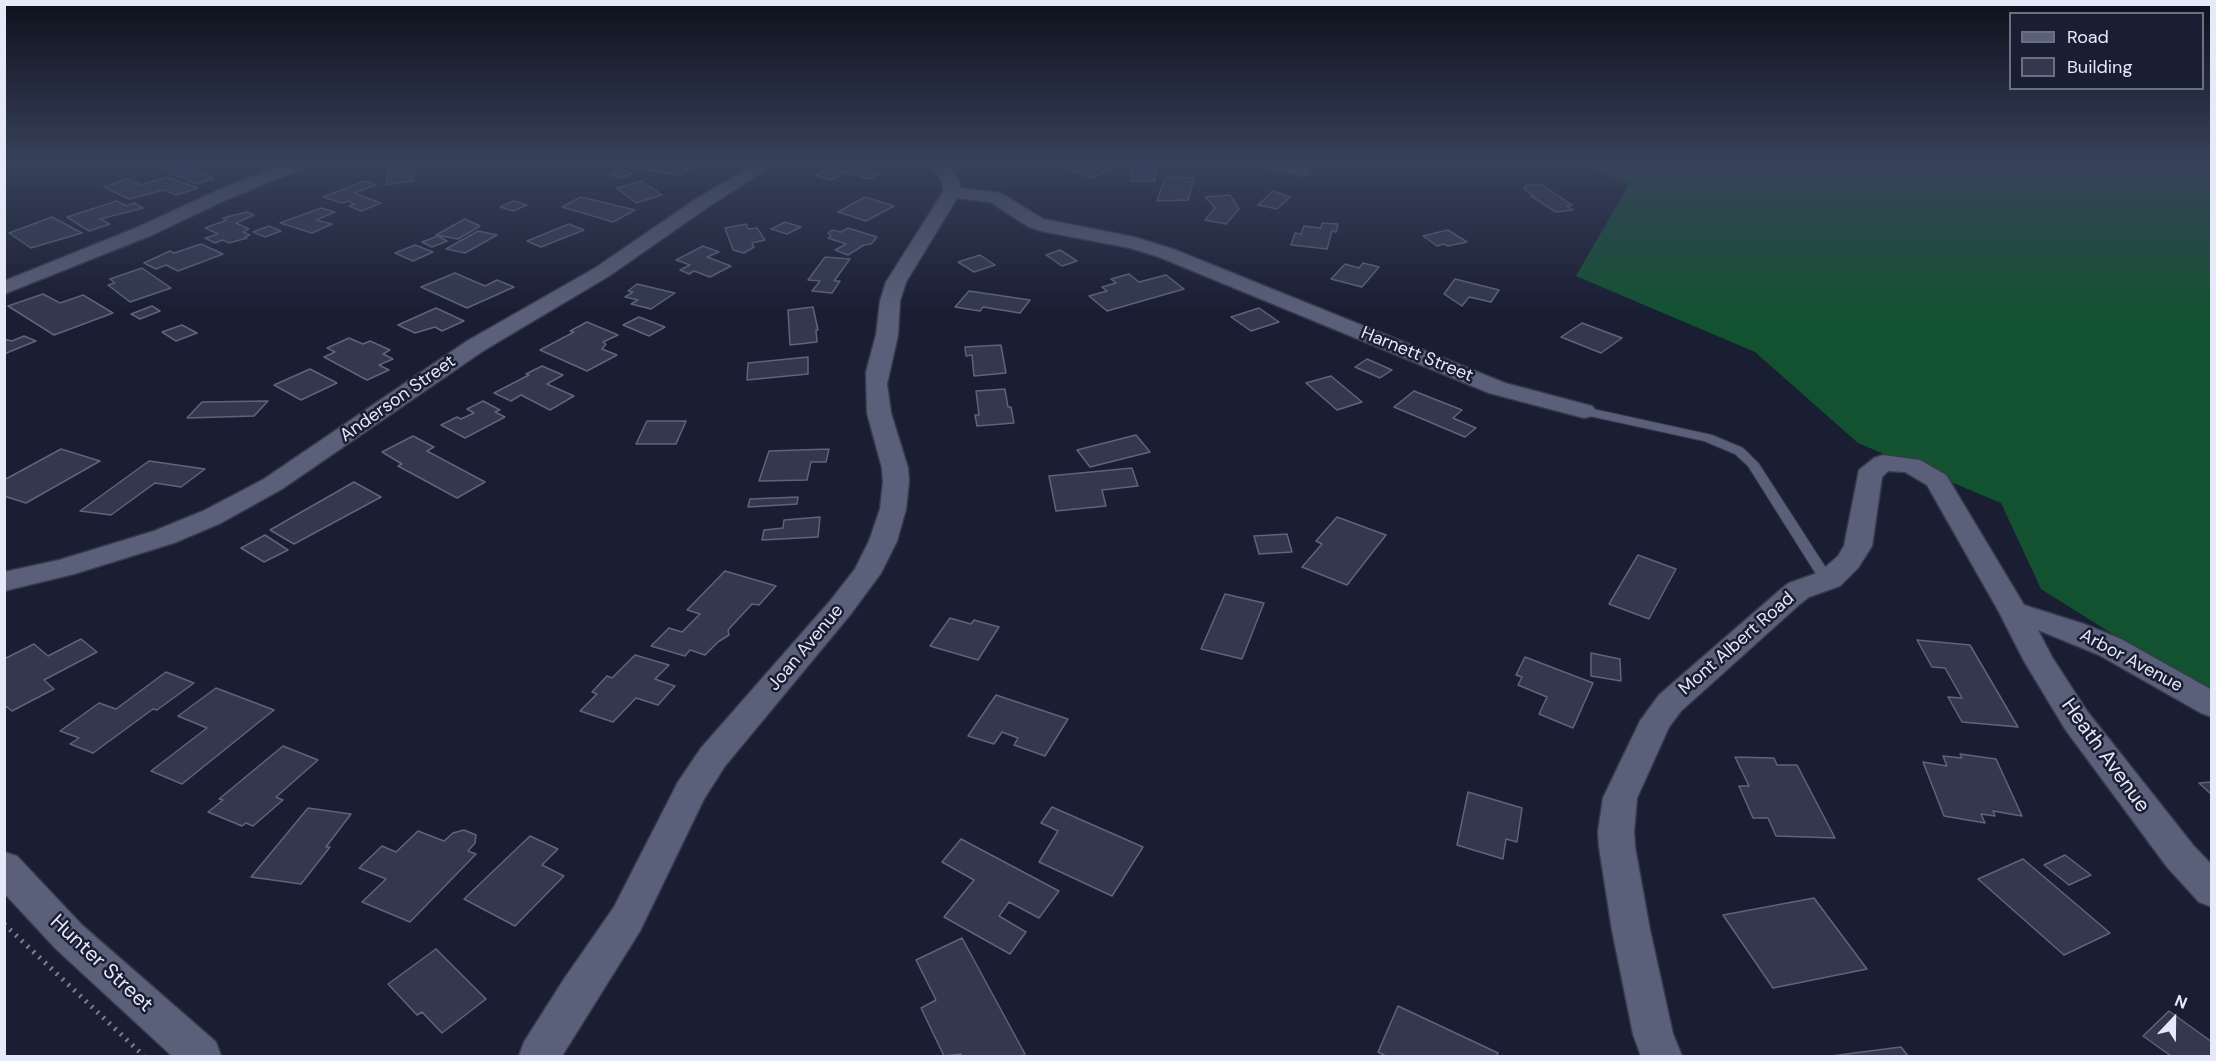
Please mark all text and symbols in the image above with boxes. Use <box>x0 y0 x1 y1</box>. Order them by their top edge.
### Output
legend <box>2009 12 2204 90</box>
text: Road <box>2067 25 2109 49</box>
text: Building <box>2067 55 2132 79</box>
street label: Harnett Street <box>1358 323 1476 387</box>
street label: Anderson Street <box>336 351 460 447</box>
street label: Mont Albert Road <box>1675 588 1799 700</box>
street label: Joan Avenue <box>764 601 848 695</box>
street label: Arbor Avenue <box>2076 625 2186 697</box>
street label: Heath Avenue <box>2055 694 2155 818</box>
street label: Hunter Street <box>44 910 158 1018</box>
north arrow <box>2144 989 2204 1049</box>
text: N <box>2172 990 2190 1014</box>

